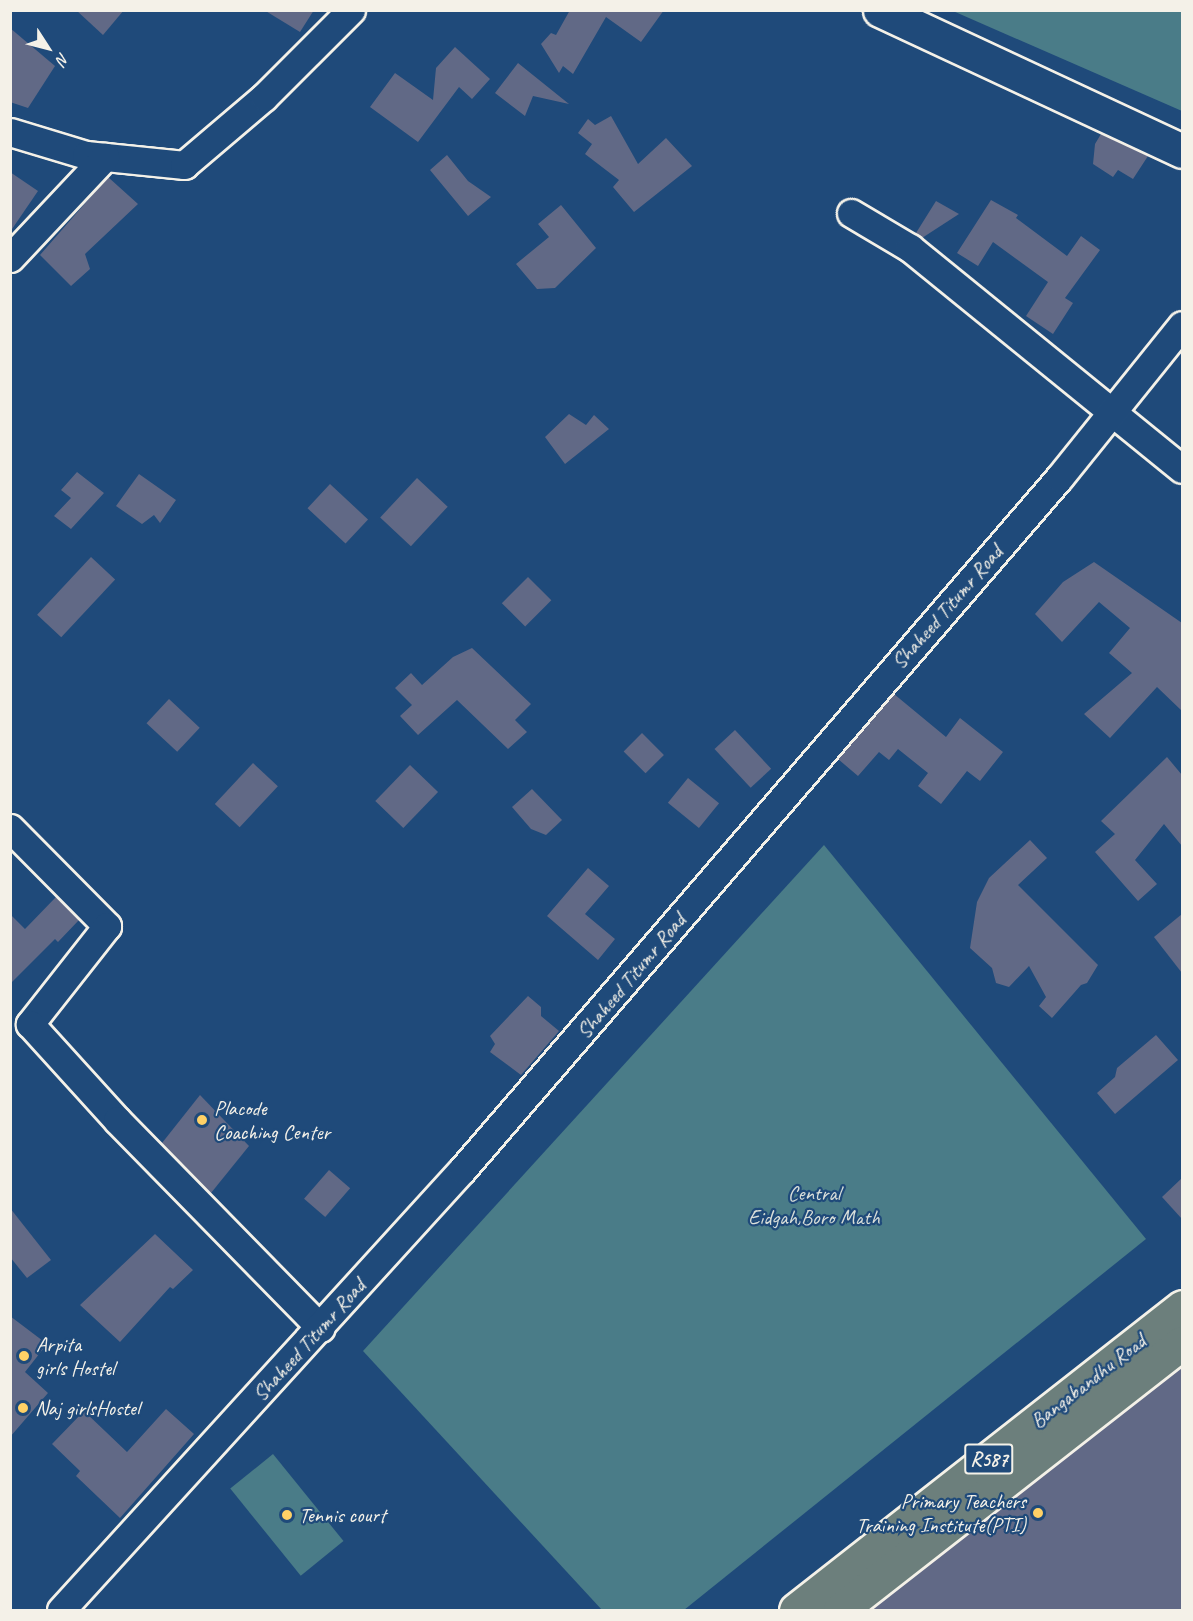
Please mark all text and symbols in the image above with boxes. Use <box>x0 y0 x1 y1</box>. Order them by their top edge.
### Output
north arrow <box>18 18 78 78</box>
text: N <box>52 49 74 68</box>
street label: Shaheed Titumr Road <box>887 540 1007 674</box>
street label: Shaheed Titumr Road <box>572 909 690 1043</box>
place label: Placode Coaching Center <box>214 1095 330 1145</box>
marker: Placode Coaching Center <box>195 1113 209 1127</box>
park label: Central Eidgah,Boro Math <box>748 1180 880 1230</box>
street label: Shaheed Titumr Road <box>248 1274 370 1406</box>
street label: Bangabandhu Road <box>1026 1328 1150 1434</box>
place label: Arpita girls Hostel <box>36 1331 115 1381</box>
marker: Arpita girls Hostel <box>17 1349 31 1363</box>
place label: Naj girlsHostel <box>35 1395 140 1421</box>
marker: Naj girlsHostel <box>16 1401 30 1415</box>
road number: R587 <box>964 1442 1014 1476</box>
place label: Primary Teachers Training Institute(PTI) <box>856 1488 1026 1538</box>
place label: Tennis court <box>299 1502 386 1528</box>
marker: Primary Teachers Training Institute(PTI) <box>1031 1506 1045 1520</box>
marker: Tennis court <box>280 1508 294 1522</box>

